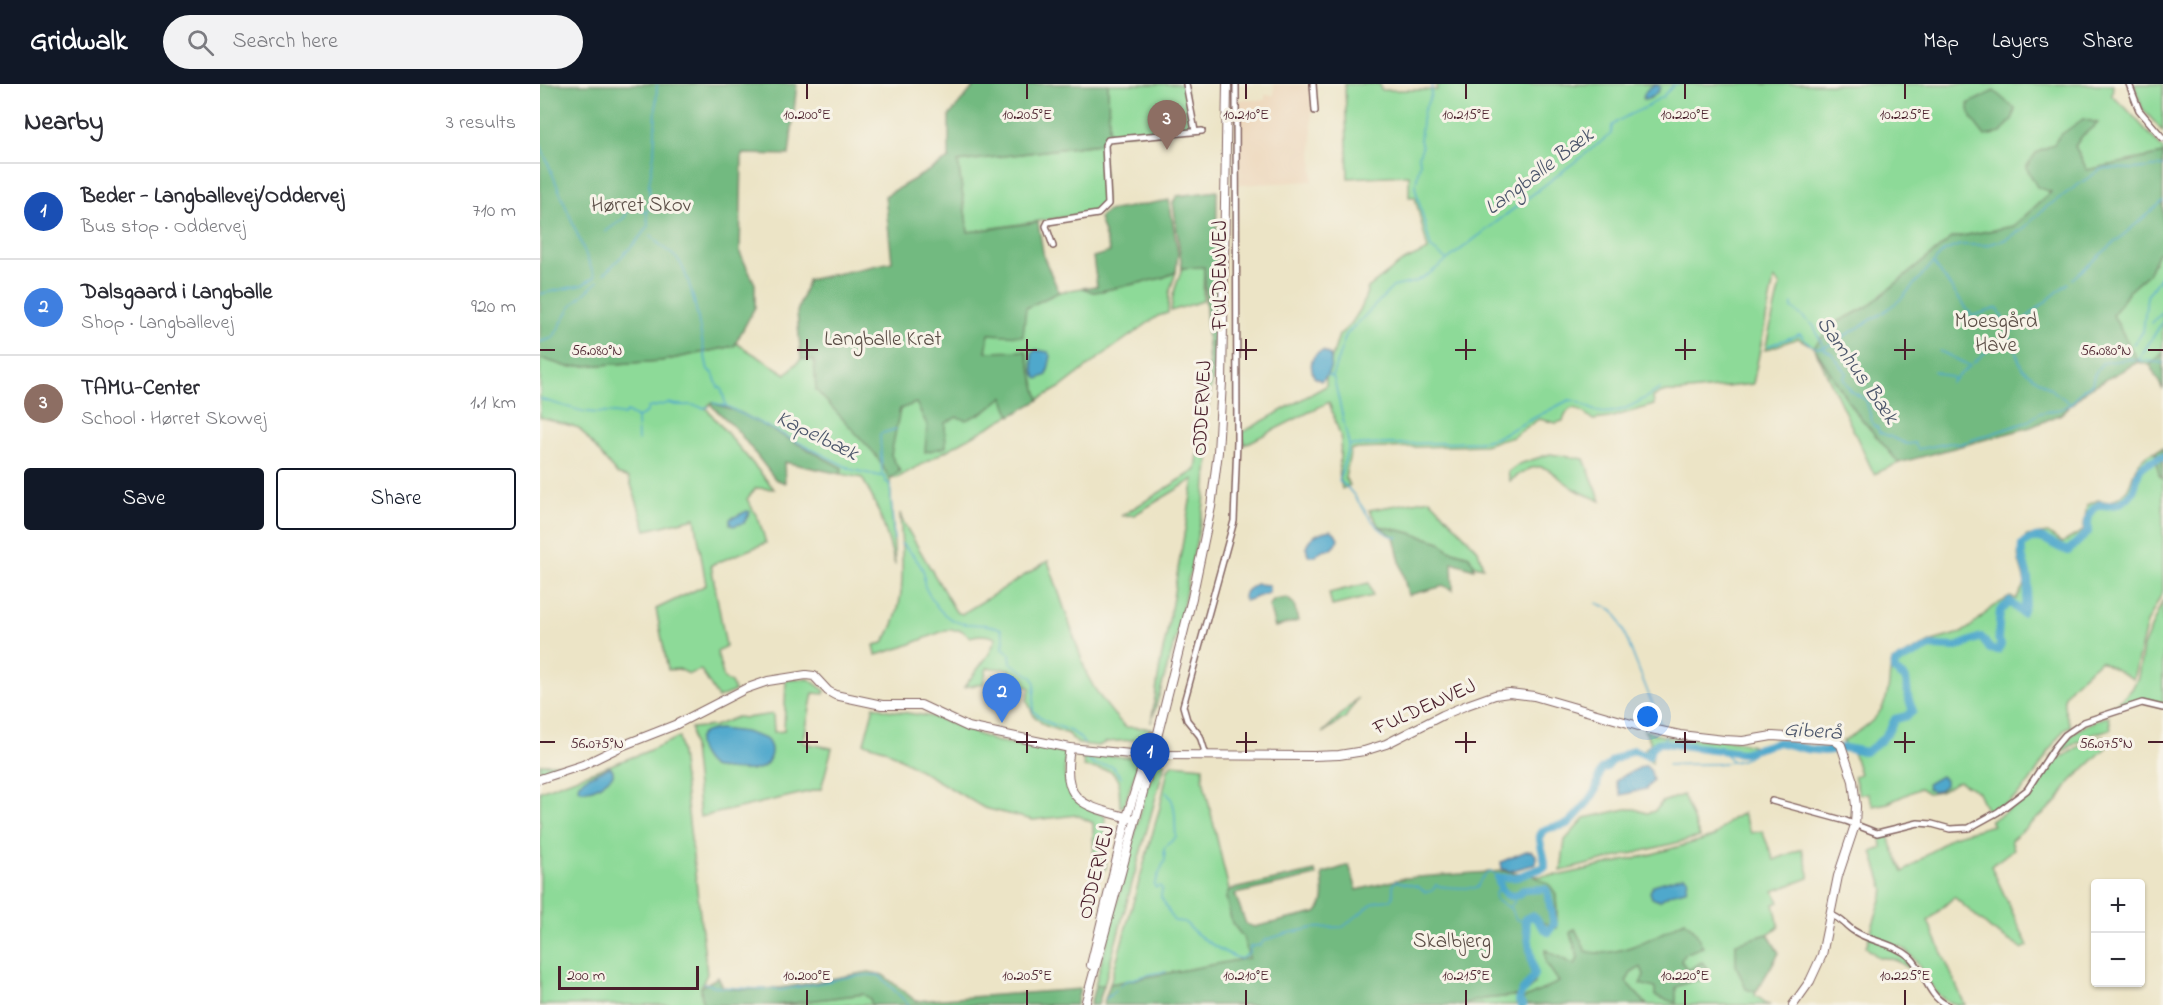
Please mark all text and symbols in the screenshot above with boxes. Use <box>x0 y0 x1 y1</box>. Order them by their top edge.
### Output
search box <box>163 15 583 69</box>
text: Gridwalk <box>30 22 127 63</box>
icon: search <box>184 26 217 59</box>
text: Search here <box>232 26 338 58</box>
text: Map <box>1923 27 1959 57</box>
text: Layers <box>1992 27 2049 57</box>
text: Share <box>2082 27 2133 57</box>
pin: 3 <box>1148 100 1186 150</box>
text: Nearby <box>24 104 103 142</box>
text: 10.200°E <box>783 104 831 126</box>
text: 10.205°E <box>1002 104 1052 126</box>
text: 10.210°E <box>1223 104 1269 126</box>
text: 10.215°E <box>1442 104 1490 126</box>
text: 10.220°E <box>1661 104 1709 126</box>
text: 10.225°E <box>1880 104 1930 126</box>
text: 3 results <box>446 109 516 138</box>
water label: Langballe Bæk <box>1479 120 1602 224</box>
text: Beder - Langballevej/Oddervej <box>81 181 344 213</box>
park label: Hørret Skov <box>591 191 692 221</box>
text: 1 <box>40 197 47 226</box>
text: 710 m <box>472 197 516 226</box>
text: Bus stop · Oddervej <box>81 213 246 242</box>
street label: FULDENVEJ <box>1206 220 1236 331</box>
text: Dalsgaard i Langballe <box>81 277 272 309</box>
text: 2 <box>39 293 48 322</box>
text: 920 m <box>471 293 516 322</box>
park label: Moesgård Have <box>1955 307 2038 361</box>
text: Shop · Langballevej <box>81 309 233 338</box>
water label: Samhus Bæk <box>1807 310 1906 433</box>
park label: Langballe Krat <box>824 325 942 357</box>
text: 56.080°N <box>572 340 622 362</box>
text: 56.080°N <box>2081 340 2131 362</box>
street label: ODDERVEJ <box>1186 359 1220 457</box>
text: TAMU-Center <box>81 373 200 405</box>
text: 3 <box>39 389 48 418</box>
text: 1.1 km <box>470 389 516 418</box>
water label: Kapelbæk <box>770 403 864 471</box>
text: School · Hørret Skovvej <box>81 405 266 434</box>
button: Save <box>24 468 264 530</box>
button: Share <box>276 468 516 530</box>
street label: FULDENVEJ <box>1368 672 1481 744</box>
pin: 2 <box>982 674 1022 723</box>
your location <box>1633 702 1662 731</box>
water label: Giberå <box>1783 714 1844 750</box>
text: 56.075°N <box>570 733 624 755</box>
text: 56.075°N <box>2079 733 2133 755</box>
pin: 1 <box>1130 734 1170 783</box>
street label: ODDERVEJ <box>1071 822 1123 923</box>
map controls <box>2091 879 2145 987</box>
button: + <box>2091 879 2145 933</box>
park label: Skalbjerg <box>1413 927 1491 959</box>
button: − <box>2091 933 2145 987</box>
scale bar <box>558 963 699 990</box>
text: 200 m <box>567 964 605 988</box>
text: 10.200°E <box>783 965 831 987</box>
text: 10.205°E <box>1002 965 1052 987</box>
text: 10.210°E <box>1223 965 1269 987</box>
text: 10.215°E <box>1442 965 1490 987</box>
text: 10.220°E <box>1661 965 1709 987</box>
text: 10.225°E <box>1880 965 1930 987</box>

